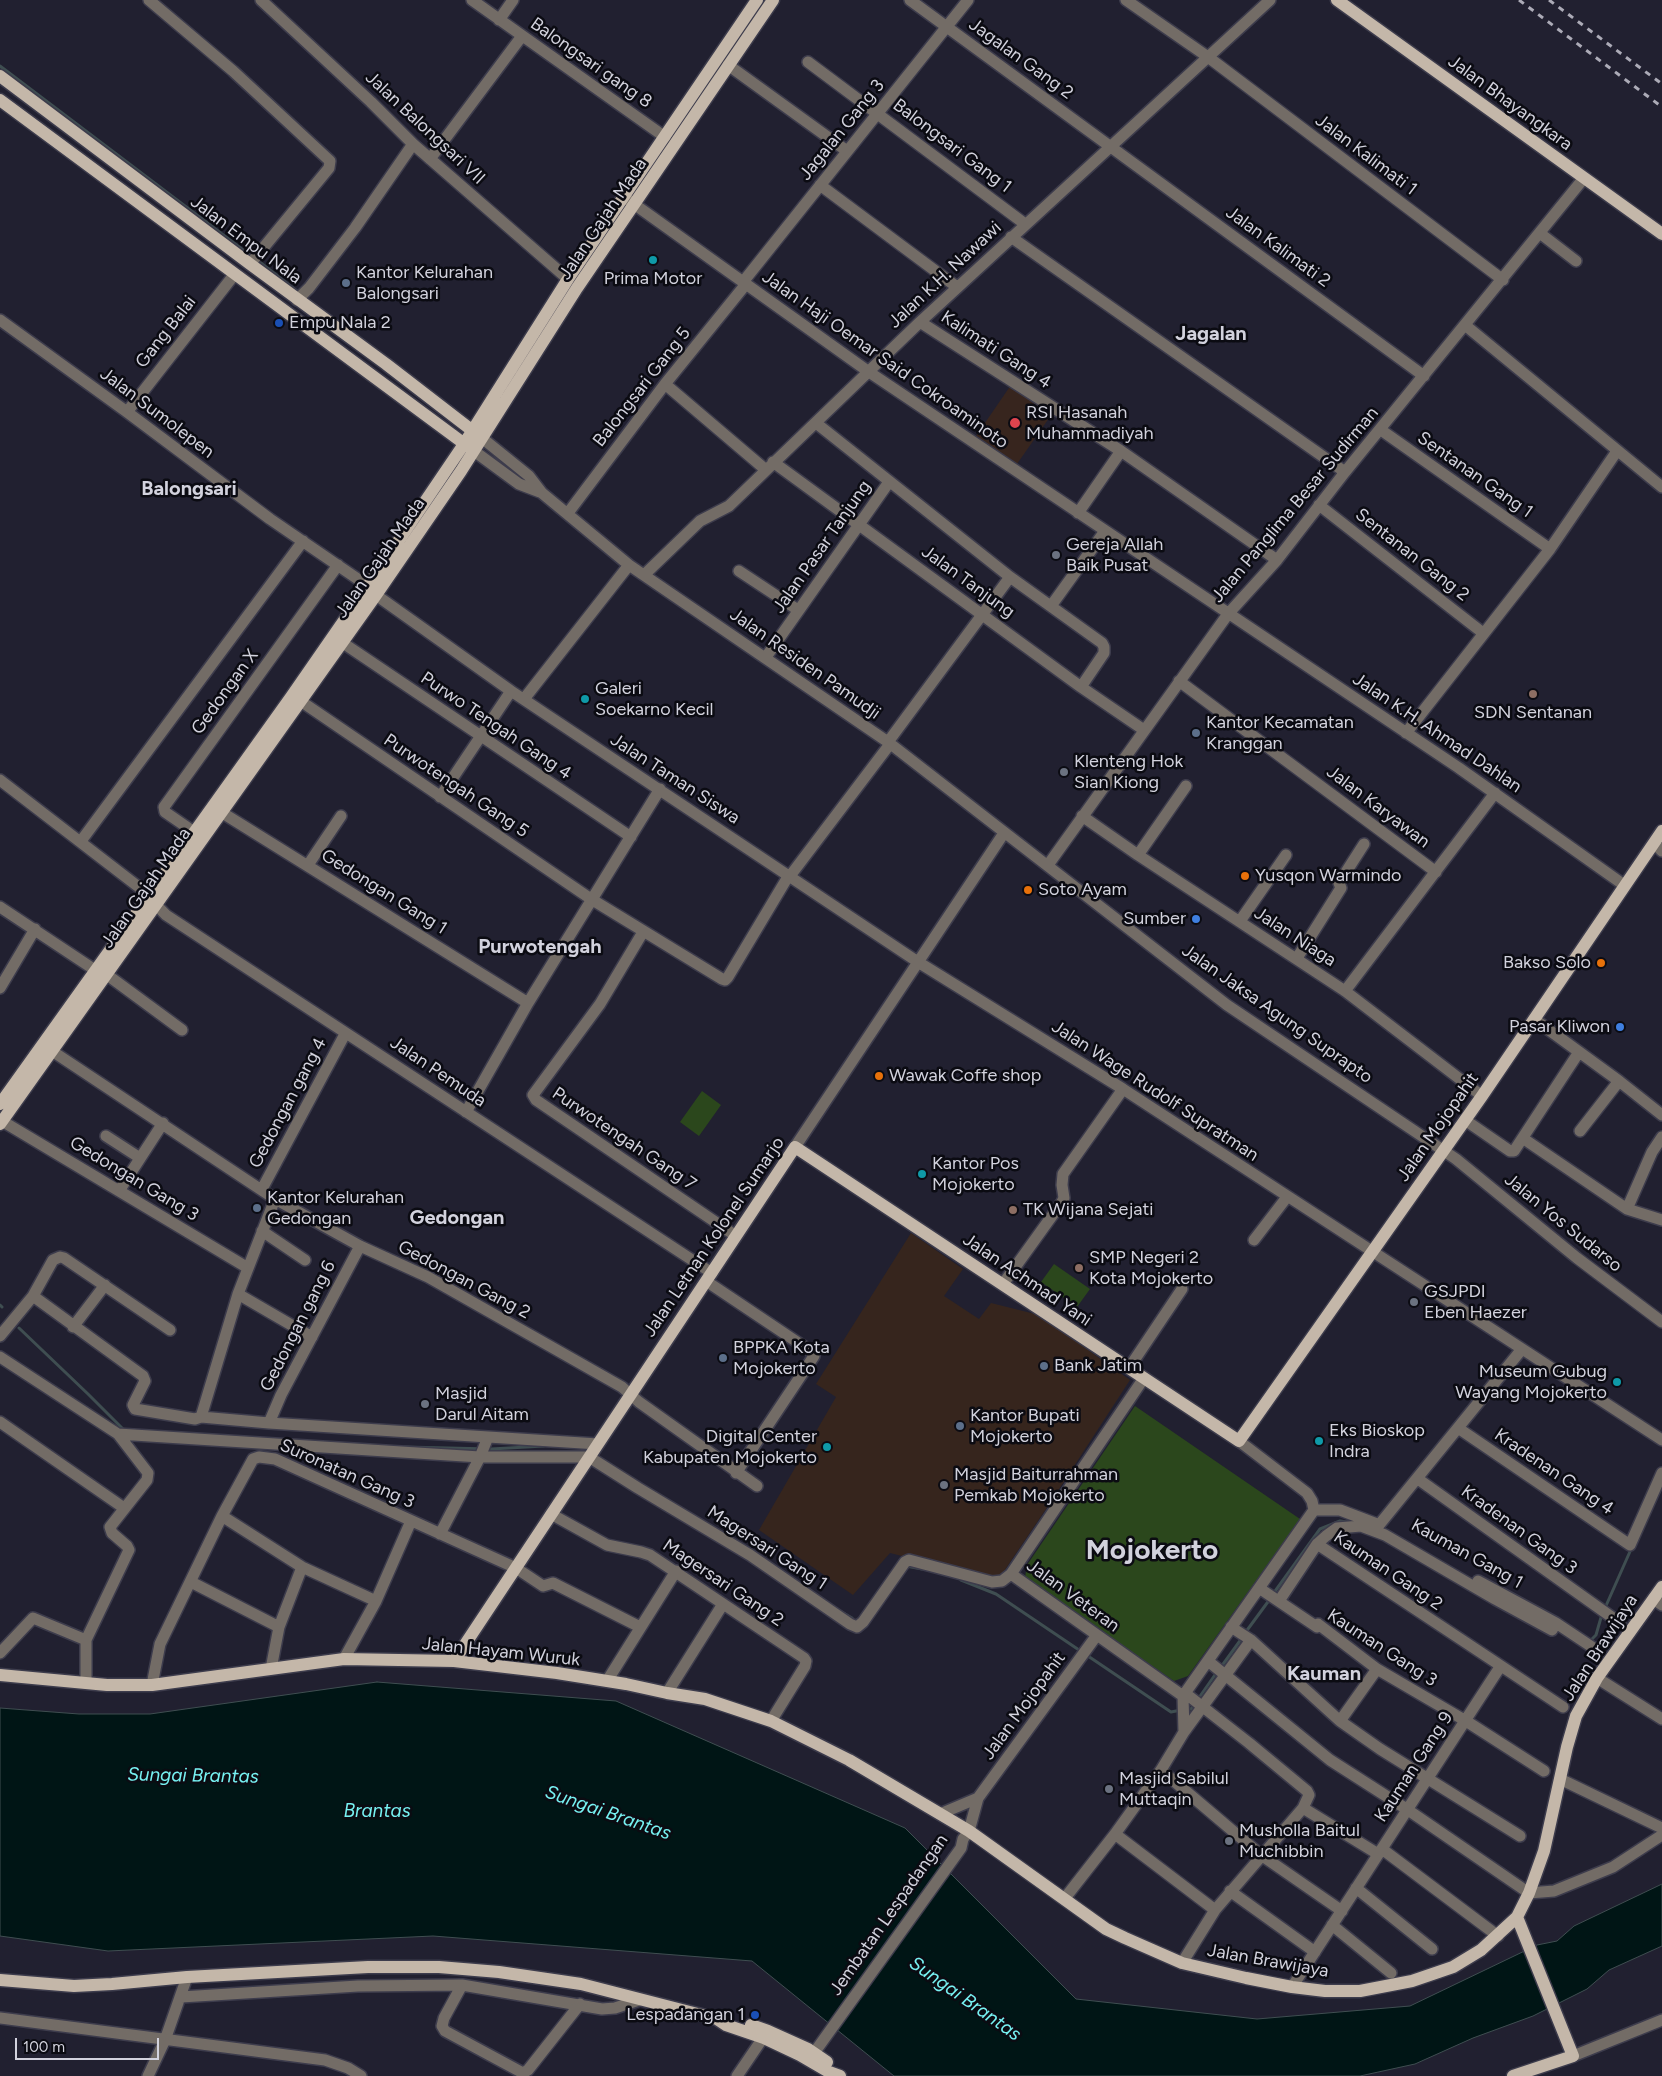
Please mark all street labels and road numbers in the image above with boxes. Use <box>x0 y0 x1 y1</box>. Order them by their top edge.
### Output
street label: Balongsari gang 8 <box>526 13 656 113</box>
street label: Jagalan Gang 2 <box>965 14 1077 104</box>
street label: Jalan Bhayangkara <box>1444 51 1576 155</box>
street label: Jalan Balongsari VII <box>361 67 489 189</box>
street label: Jagalan Gang 3 <box>795 75 889 185</box>
street label: Balongsari Gang 1 <box>888 94 1016 198</box>
street label: Jalan Kalimati 1 <box>1311 110 1421 200</box>
street label: Jalan Gajah Mada <box>554 154 652 284</box>
street label: Jalan Empu Nala <box>186 191 306 289</box>
street label: Jalan Kalimati 2 <box>1221 202 1335 292</box>
street label: Jalan K.H. Nawawi <box>884 217 1006 333</box>
street label: Jalan Haji Oemar Said Cokroaminoto <box>758 266 1012 454</box>
street label: Gang Balai <box>131 292 201 372</box>
street label: Kalimati Gang 4 <box>937 306 1055 394</box>
street label: Balongsari Gang 5 <box>589 323 695 451</box>
street label: Jalan Sumolepen <box>96 363 218 463</box>
street label: Jalan Panglima Besar Sudirman <box>1207 403 1383 607</box>
street label: Sentanan Gang 1 <box>1413 427 1537 523</box>
street label: Jalan Pasar Tanjung <box>768 476 876 618</box>
street label: Jalan Gajah Mada <box>331 494 429 622</box>
street label: Sentanan Gang 2 <box>1351 504 1473 606</box>
street label: Jalan Tanjung <box>917 541 1019 623</box>
street label: Jalan Residen Pamudji <box>726 604 884 724</box>
street label: Gedongan X <box>187 645 263 739</box>
street label: Purwo Tengah Gang 4 <box>416 667 576 785</box>
street label: Jalan K.H. Ahmad Dahlan <box>1348 668 1526 798</box>
street label: Jalan Taman Siswa <box>606 729 744 829</box>
street label: Purwotengah Gang 5 <box>380 730 532 842</box>
street label: Jalan Karyawan <box>1322 761 1434 853</box>
street label: Jalan Gajah Mada <box>97 824 195 952</box>
street label: Gedongan Gang 1 <box>317 845 451 939</box>
street label: Jalan Niaga <box>1250 903 1340 971</box>
street label: Jalan Jaksa Agung Suprapto <box>1177 940 1377 1088</box>
street label: Jalan Wage Rudolf Supratman <box>1047 1016 1263 1166</box>
street label: Jalan Pemuda <box>386 1032 490 1112</box>
street label: Gedongan gang 4 <box>244 1034 332 1172</box>
street label: Jalan Mojopahit <box>1392 1068 1484 1186</box>
street label: Purwotengah Gang 7 <box>548 1083 700 1195</box>
street label: Gedongan Gang 3 <box>66 1132 202 1226</box>
street label: Jalan Letnan Kolonel Sumarjo <box>639 1133 789 1341</box>
street label: Jalan Yos Sudarso <box>1500 1169 1626 1277</box>
street label: Jalan Achmad Yani <box>959 1229 1095 1331</box>
street label: Gedongan Gang 2 <box>394 1236 534 1324</box>
street label: Gedongan gang 6 <box>256 1257 340 1395</box>
street label: Kradenan Gang 4 <box>1490 1424 1618 1520</box>
street label: Suronatan Gang 3 <box>276 1435 418 1513</box>
street label: Kradenan Gang 3 <box>1457 1481 1581 1579</box>
street label: Magersari Gang 1 <box>703 1501 831 1595</box>
street label: Kauman Gang 1 <box>1407 1514 1527 1594</box>
street label: Kauman Gang 2 <box>1329 1527 1447 1615</box>
street label: Magersari Gang 2 <box>658 1535 788 1631</box>
street label: Jalan Veteran <box>1022 1555 1124 1637</box>
street label: Jalan Brawijaya <box>1557 1591 1643 1705</box>
street label: Kauman Gang 3 <box>1323 1604 1441 1692</box>
street label: Jalan Hayam Wuruk <box>421 1633 581 1671</box>
street label: Jalan Mojopahit <box>978 1648 1070 1764</box>
street label: Kauman Gang 9 <box>1370 1708 1458 1826</box>
street label: Jembatan Lespadangan <box>825 1830 953 2000</box>
street label: Jalan Brawijaya <box>1206 1940 1330 1982</box>

